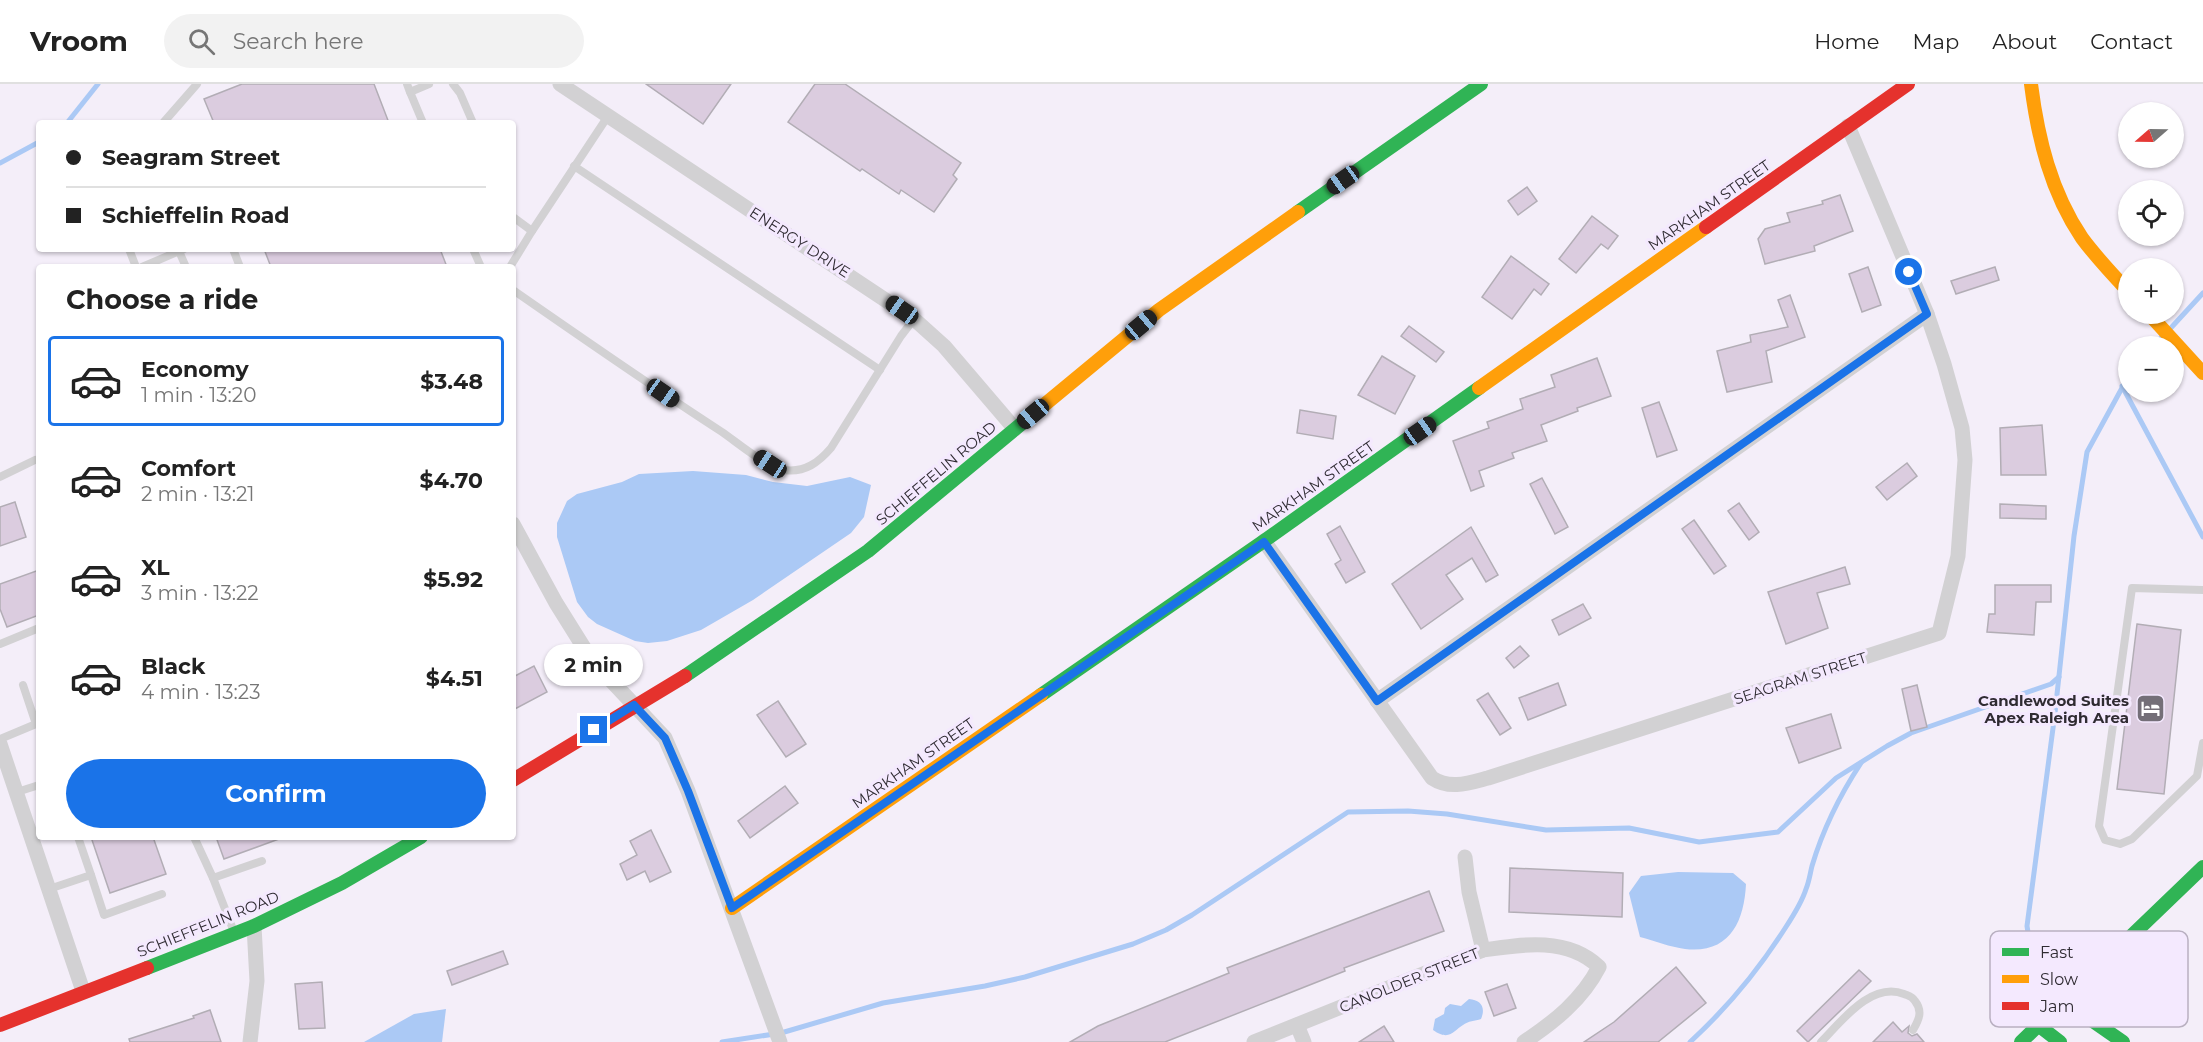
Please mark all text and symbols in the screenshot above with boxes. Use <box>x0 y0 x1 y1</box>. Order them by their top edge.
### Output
search box <box>164 14 584 68</box>
text: Vroom <box>30 24 128 58</box>
icon: search <box>185 25 218 58</box>
text: Search here <box>233 28 364 55</box>
text: Home <box>1814 29 1879 54</box>
text: Map <box>1912 29 1959 54</box>
text: About <box>1992 29 2057 54</box>
text: Contact <box>2090 29 2173 54</box>
north arrow <box>2118 102 2184 168</box>
map controls <box>2118 102 2184 402</box>
text: Seagram Street <box>102 144 280 171</box>
street label: MARKHAM STREET <box>1644 155 1774 254</box>
car <box>1323 162 1363 198</box>
button: locate <box>2118 180 2184 246</box>
text: Schieffelin Road <box>102 202 290 229</box>
street label: ENERGY DRIVE <box>746 202 854 282</box>
route start <box>1895 258 1922 285</box>
button: + <box>2118 258 2184 324</box>
text: Choose a ride <box>66 283 258 316</box>
car <box>882 292 922 328</box>
car <box>1121 307 1161 343</box>
button: − <box>2118 336 2184 402</box>
icon: car <box>69 354 123 408</box>
text: Economy <box>141 356 249 383</box>
text: $3.48 <box>420 368 483 395</box>
car <box>643 375 683 411</box>
text: 1 min · 13:20 <box>141 383 256 407</box>
car <box>1013 396 1053 432</box>
car <box>1400 413 1440 449</box>
street label: SCHIEFFELIN ROAD <box>872 417 1000 529</box>
street label: MARKHAM STREET <box>1248 436 1378 535</box>
car <box>750 447 790 481</box>
icon: car <box>69 453 123 507</box>
text: Comfort <box>141 455 236 482</box>
text: $4.70 <box>420 467 483 494</box>
text: 2 min · 13:21 <box>141 482 255 506</box>
icon: car <box>69 552 123 606</box>
text: XL <box>141 554 170 581</box>
text: $5.92 <box>423 566 483 593</box>
text: 3 min · 13:22 <box>141 581 259 605</box>
callout: 2 min <box>544 643 644 685</box>
street label: SEAGRAM STREET <box>1731 647 1869 708</box>
icon: car <box>69 651 123 705</box>
text: Black <box>141 653 205 680</box>
text: 2 min <box>564 653 623 677</box>
text: $4.51 <box>426 665 483 692</box>
text: 4 min · 13:23 <box>141 680 260 704</box>
place label: Candlewood Suites Apex Raleigh Area <box>1978 691 2129 727</box>
hotel icon: Candlewood Suites Apex Raleigh Area <box>2134 693 2166 725</box>
street label: MARKHAM STREET <box>848 713 978 812</box>
route end <box>580 716 607 743</box>
button: Confirm <box>66 759 486 828</box>
street label: SCHIEFFELIN ROAD <box>134 887 282 961</box>
legend <box>1990 931 2188 1027</box>
street label: CANOLDER STREET <box>1336 943 1482 1017</box>
text: Fast <box>2040 943 2074 962</box>
text: Slow <box>2040 970 2078 989</box>
text: Jam <box>2039 997 2074 1016</box>

